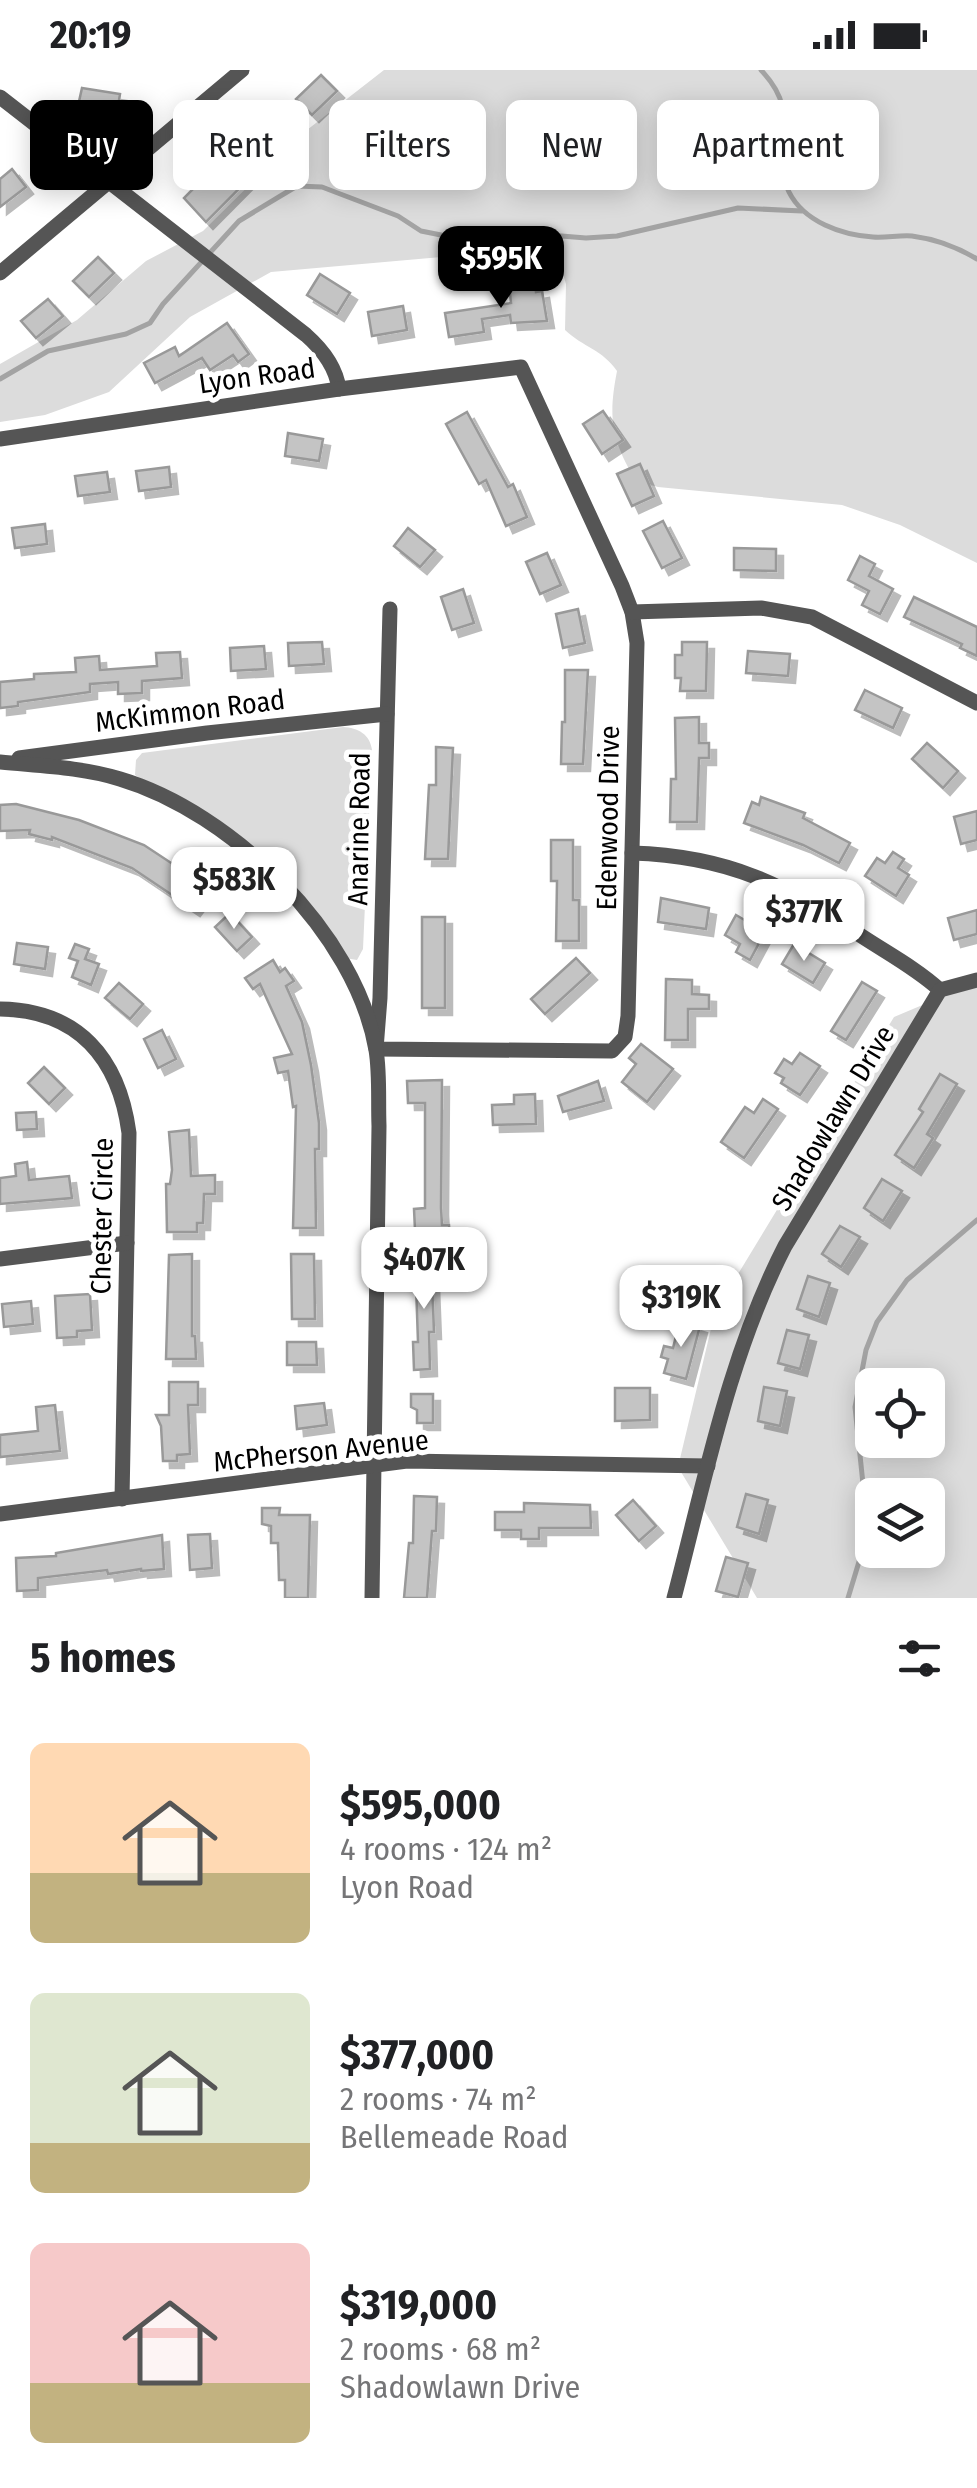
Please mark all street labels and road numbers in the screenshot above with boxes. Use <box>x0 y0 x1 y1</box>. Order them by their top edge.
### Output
street label: Lyon Road <box>197 352 317 400</box>
street label: McKimmon Road <box>93 683 287 739</box>
street label: Edenwood Drive <box>590 725 626 911</box>
street label: Anarine Road <box>341 752 377 906</box>
street label: Shadowlawn Drive <box>765 1019 901 1217</box>
street label: Chester Circle <box>84 1137 120 1295</box>
street label: McPherson Avenue <box>212 1423 430 1479</box>

